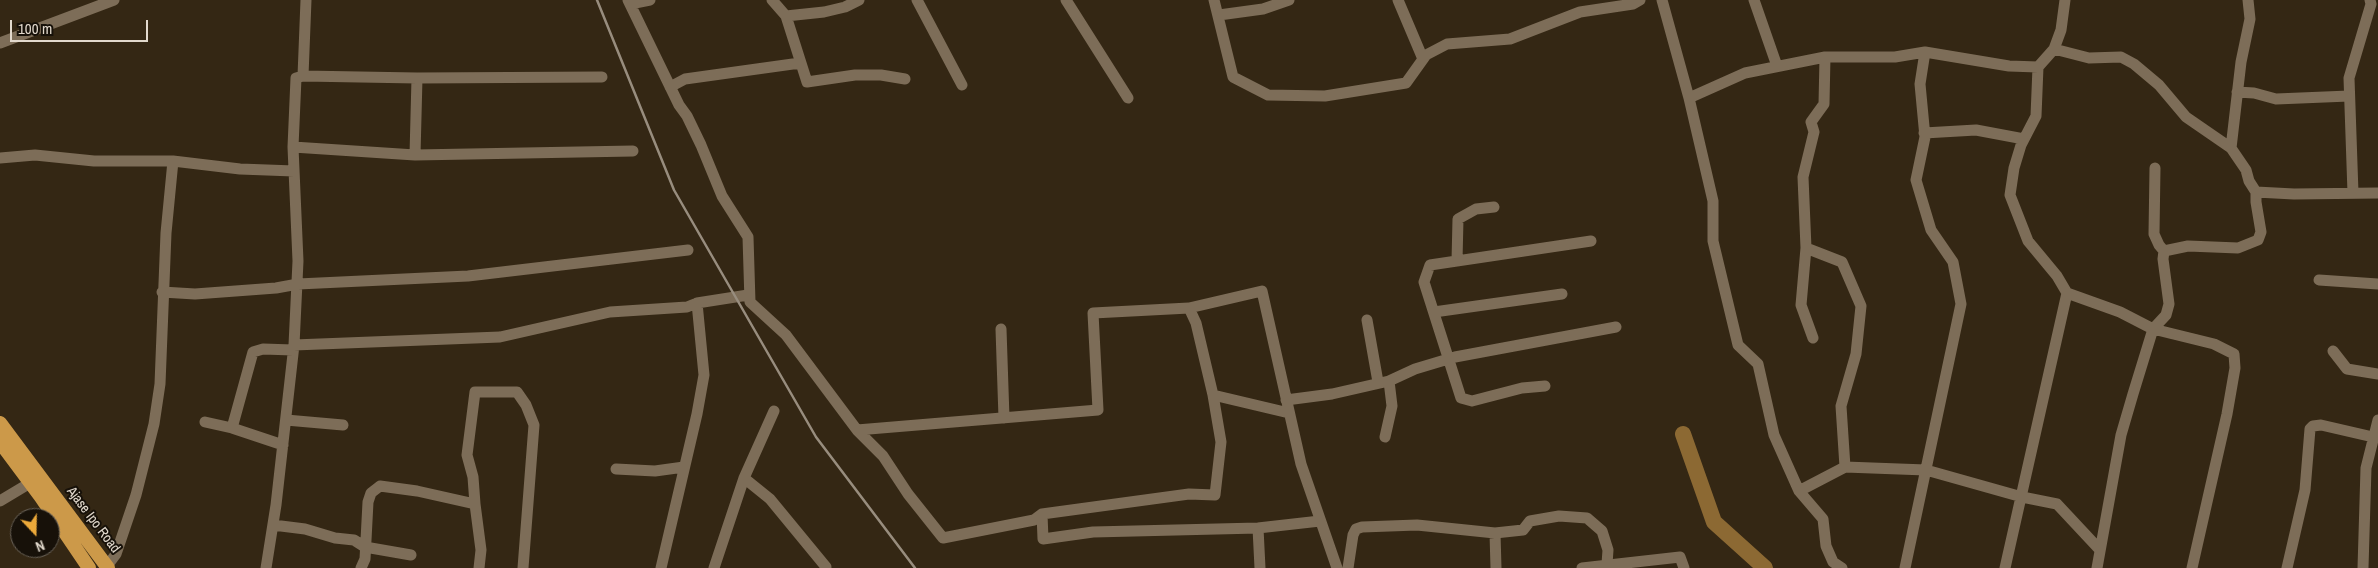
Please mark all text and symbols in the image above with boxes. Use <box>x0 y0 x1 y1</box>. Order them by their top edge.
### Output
scale bar <box>12 10 150 42</box>
text: 100 m <box>18 18 52 39</box>
street label: Ajase Ipo Road <box>63 484 123 556</box>
north arrow <box>10 508 60 558</box>
text: N <box>33 536 47 556</box>

